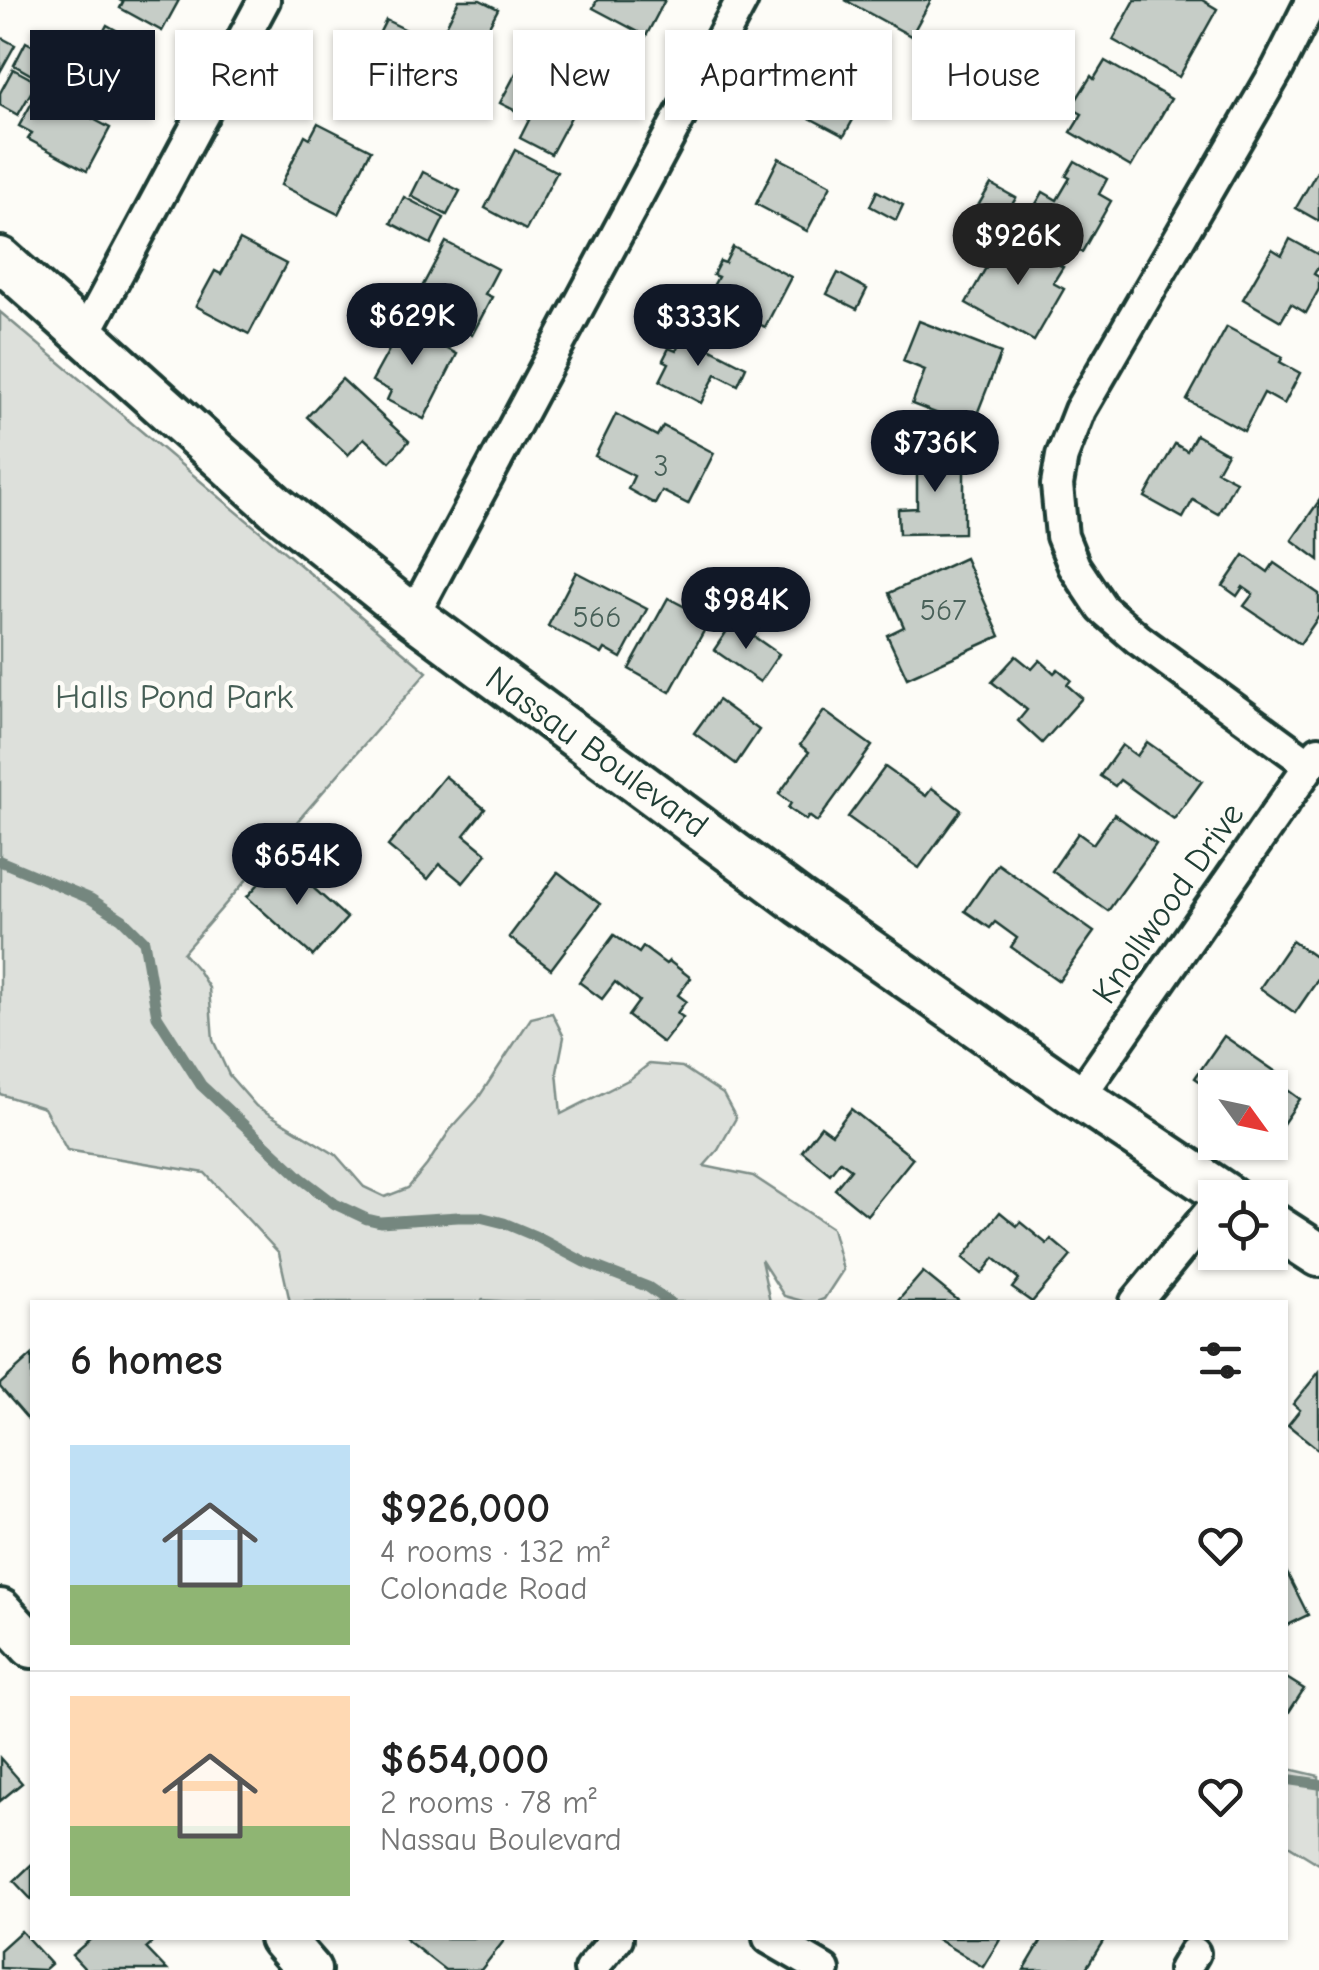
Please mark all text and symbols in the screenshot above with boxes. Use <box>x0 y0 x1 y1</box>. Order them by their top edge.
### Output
chip: Buy <box>30 30 155 120</box>
chip: Rent <box>175 30 313 120</box>
chip: Filters <box>333 30 493 120</box>
chip: New <box>513 30 645 120</box>
chip: Apartment <box>665 30 892 120</box>
chip: House <box>912 30 1075 120</box>
pin: $926K <box>948 203 1088 288</box>
text: $926K <box>975 217 1061 254</box>
pin: $629K <box>342 283 482 368</box>
pin: $333K <box>628 284 768 369</box>
text: $629K <box>369 297 455 334</box>
text: $333K <box>656 298 740 335</box>
pin: $736K <box>865 410 1005 495</box>
text: $736K <box>893 424 977 461</box>
house number: 3 <box>653 449 669 484</box>
pin: $984K <box>676 567 816 652</box>
text: $984K <box>703 581 789 618</box>
house number: 567 <box>920 593 966 628</box>
house number: 566 <box>573 600 621 635</box>
street label: Nassau Boulevard <box>478 658 716 846</box>
park label: Halls Pond Park <box>55 676 293 717</box>
street label: Knollwood Drive <box>1084 795 1252 1011</box>
pin: $654K <box>227 823 367 908</box>
text: $654K <box>254 837 340 874</box>
north arrow <box>1198 1070 1288 1160</box>
map controls <box>1198 1070 1288 1270</box>
button: locate <box>1198 1180 1288 1270</box>
icon: filters <box>1193 1333 1248 1388</box>
text: 6 homes <box>70 1336 223 1385</box>
text: $926,000 <box>380 1484 550 1533</box>
icon: home <box>150 1485 270 1605</box>
icon: heart <box>1193 1518 1248 1573</box>
text: 4 rooms · 132 m² <box>380 1533 610 1570</box>
text: Colonade Road <box>380 1570 588 1607</box>
text: $654,000 <box>380 1735 549 1784</box>
icon: home <box>150 1736 270 1856</box>
icon: heart <box>1193 1769 1248 1824</box>
text: 2 rooms · 78 m² <box>380 1784 597 1821</box>
text: Nassau Boulevard <box>380 1821 622 1858</box>

